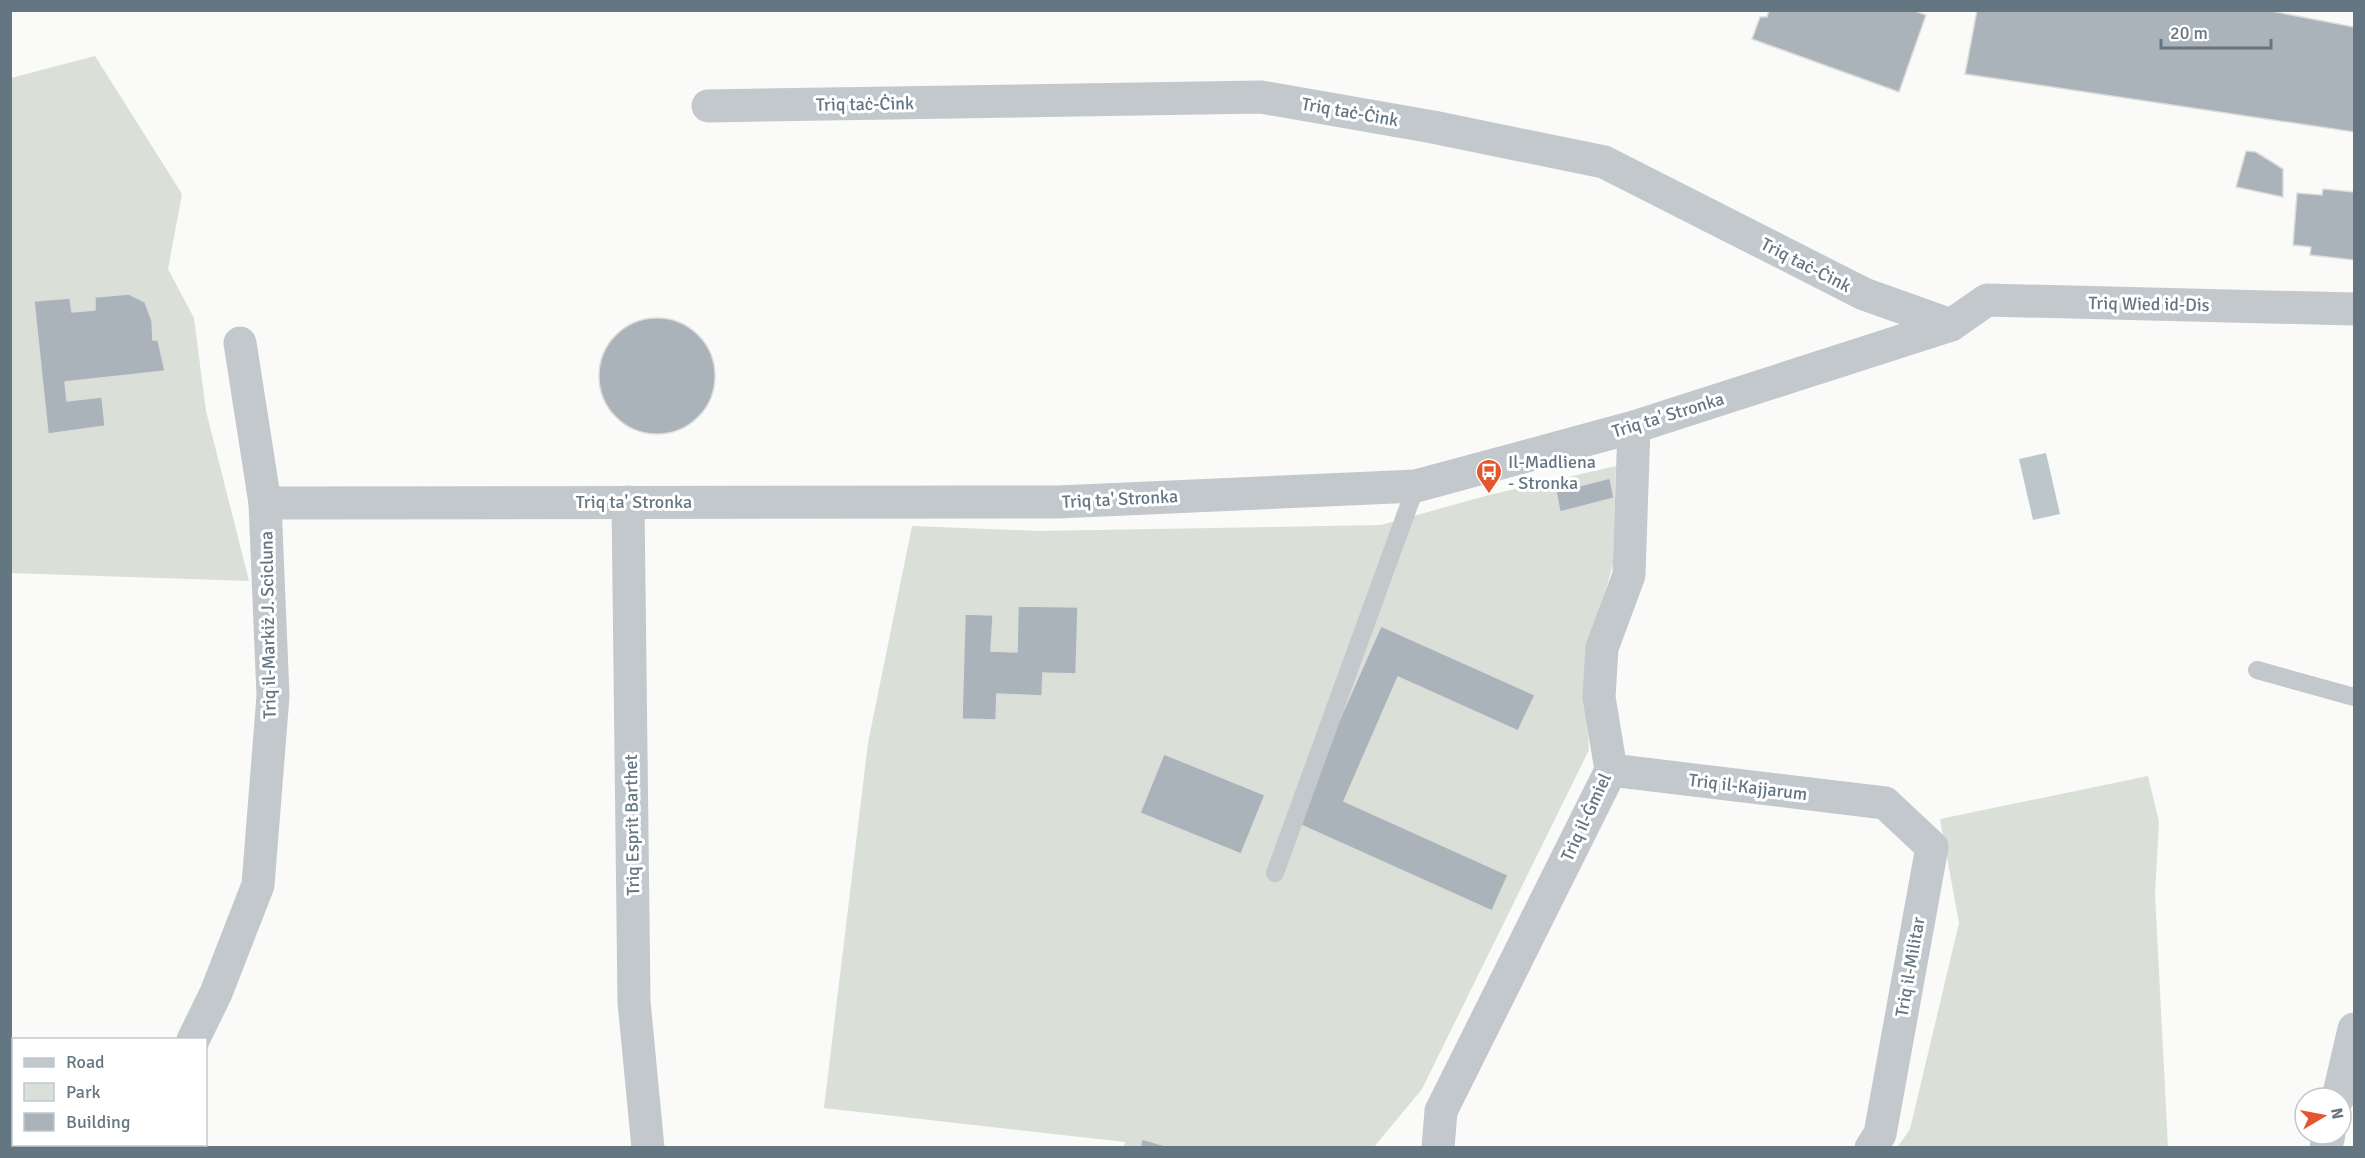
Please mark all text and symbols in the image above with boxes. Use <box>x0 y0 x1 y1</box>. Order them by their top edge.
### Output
scale bar <box>2161 12 2270 50</box>
text: 20 m <box>2170 22 2208 44</box>
street label: Triq taċ-Ċink <box>816 92 914 116</box>
street label: Triq taċ-Ċink <box>1300 93 1400 131</box>
street label: Triq taċ-Ċink <box>1757 233 1855 297</box>
street label: Triq Wied id-Dis <box>2088 292 2210 316</box>
street label: Triq ta' Stronka <box>1609 387 1727 443</box>
place label: Il-Madliena - Stronka <box>1508 451 1596 494</box>
bus stop icon: Il-Madliena - Stronka <box>1474 457 1504 495</box>
street label: Triq ta' Stronka <box>1061 485 1179 513</box>
street label: Triq ta' Stronka <box>576 491 692 513</box>
street label: Triq il-Markiż J. Scicluna <box>255 531 281 719</box>
street label: Triq Esprit Barthet <box>620 754 644 896</box>
street label: Triq il-Ġmiel <box>1556 769 1616 865</box>
street label: Triq il-Kajjarum <box>1687 769 1809 805</box>
street label: Triq il-Militar <box>1890 915 1930 1019</box>
legend <box>12 1038 207 1146</box>
text: Road <box>66 1051 105 1073</box>
text: Park <box>66 1081 101 1103</box>
north arrow <box>2293 1086 2353 1146</box>
text: N <box>2326 1106 2348 1121</box>
text: Building <box>66 1111 130 1133</box>

